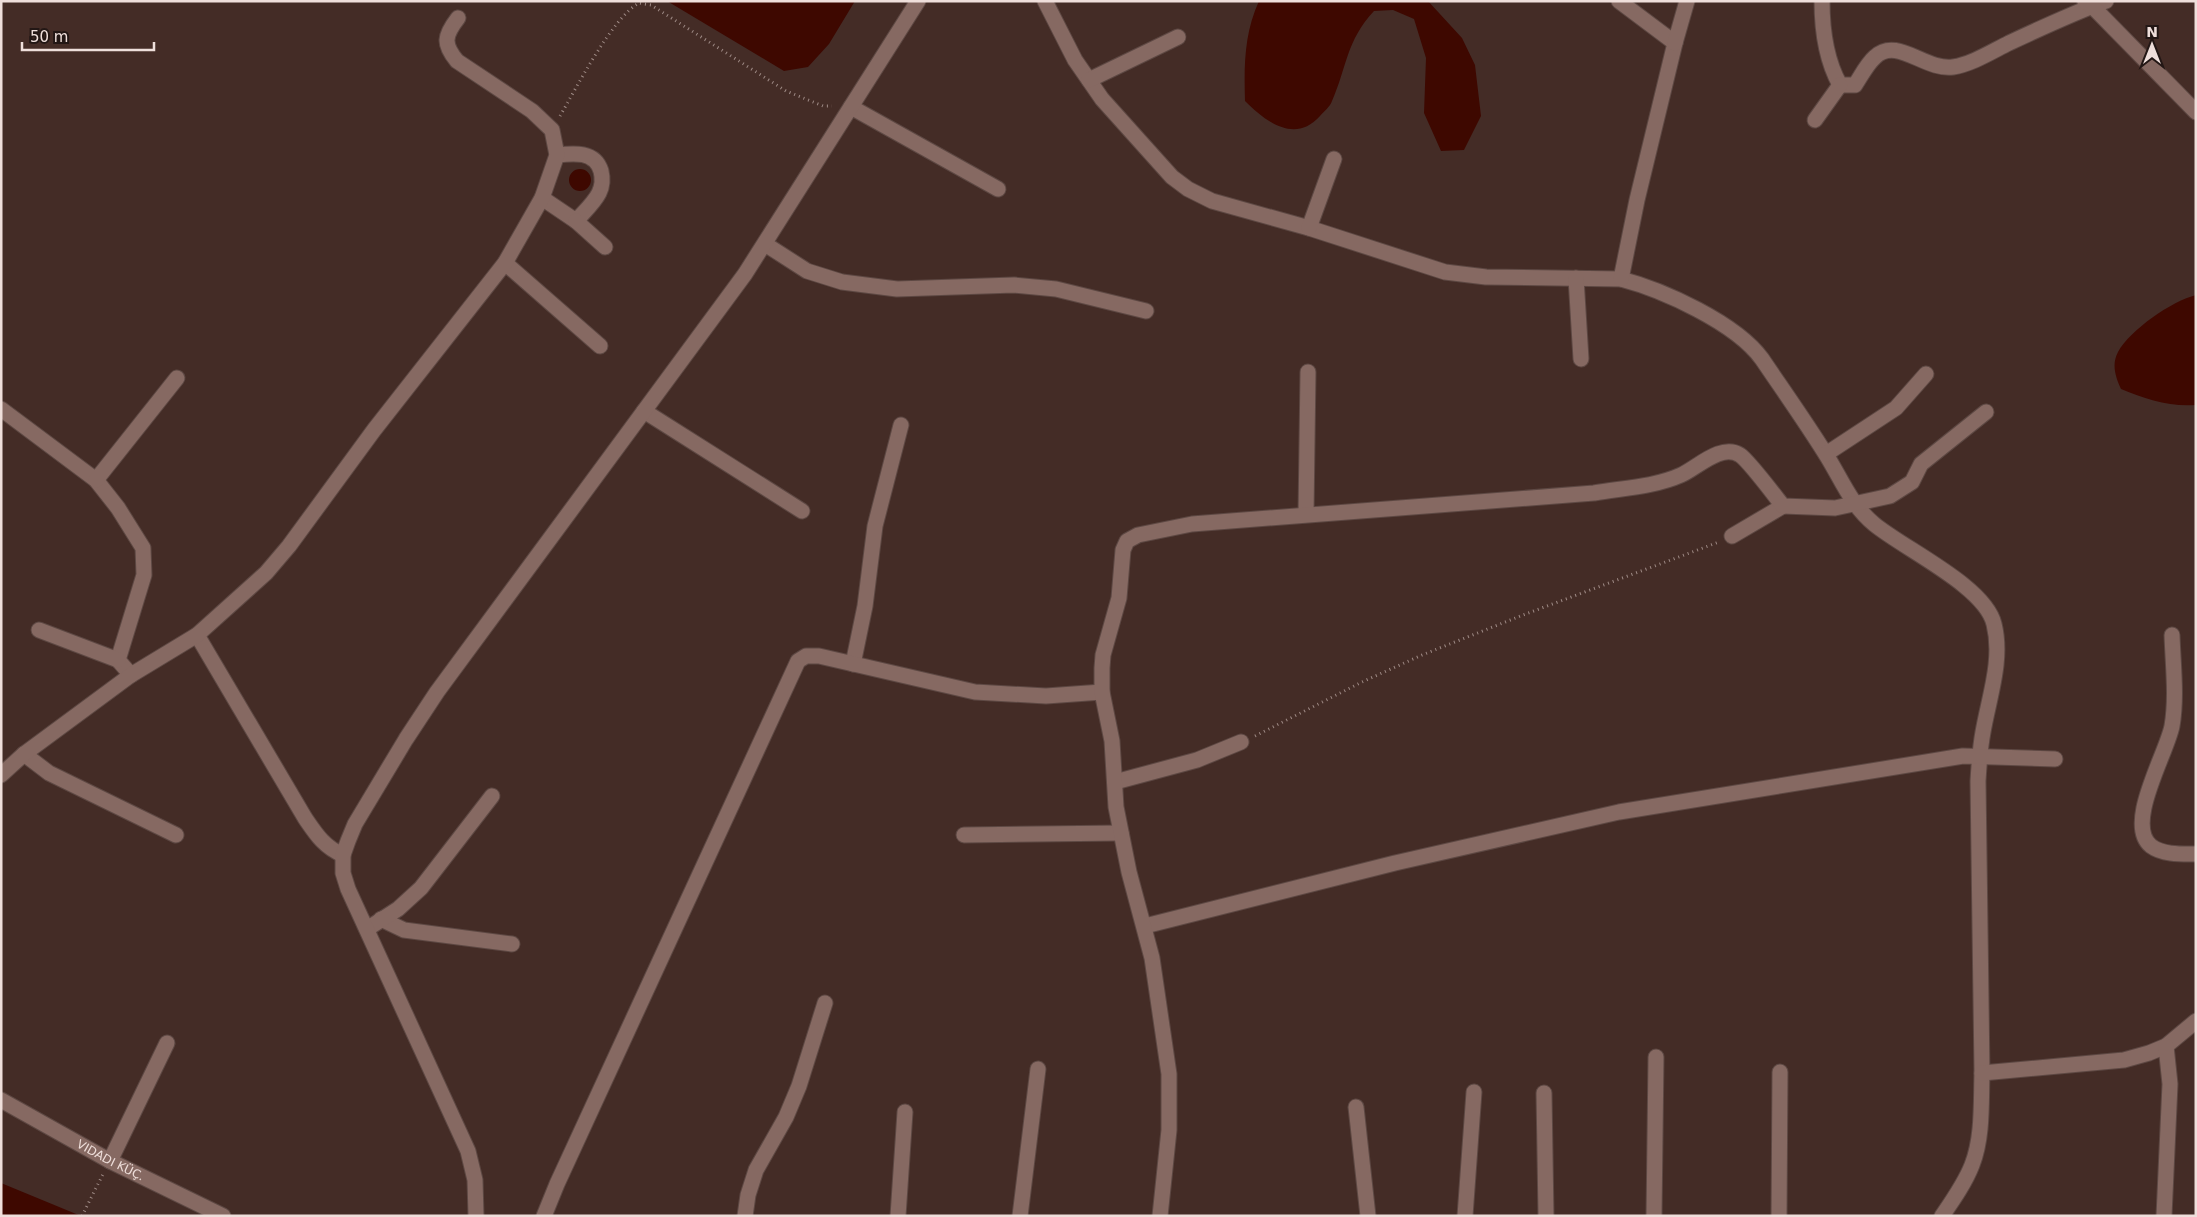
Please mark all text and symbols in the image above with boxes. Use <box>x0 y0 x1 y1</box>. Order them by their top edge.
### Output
scale bar <box>22 20 155 52</box>
north arrow <box>2127 20 2177 70</box>
text: N <box>2146 24 2158 40</box>
text: 50 m <box>30 28 68 46</box>
street label: VIDADI KÜÇ. <box>74 1137 147 1184</box>

